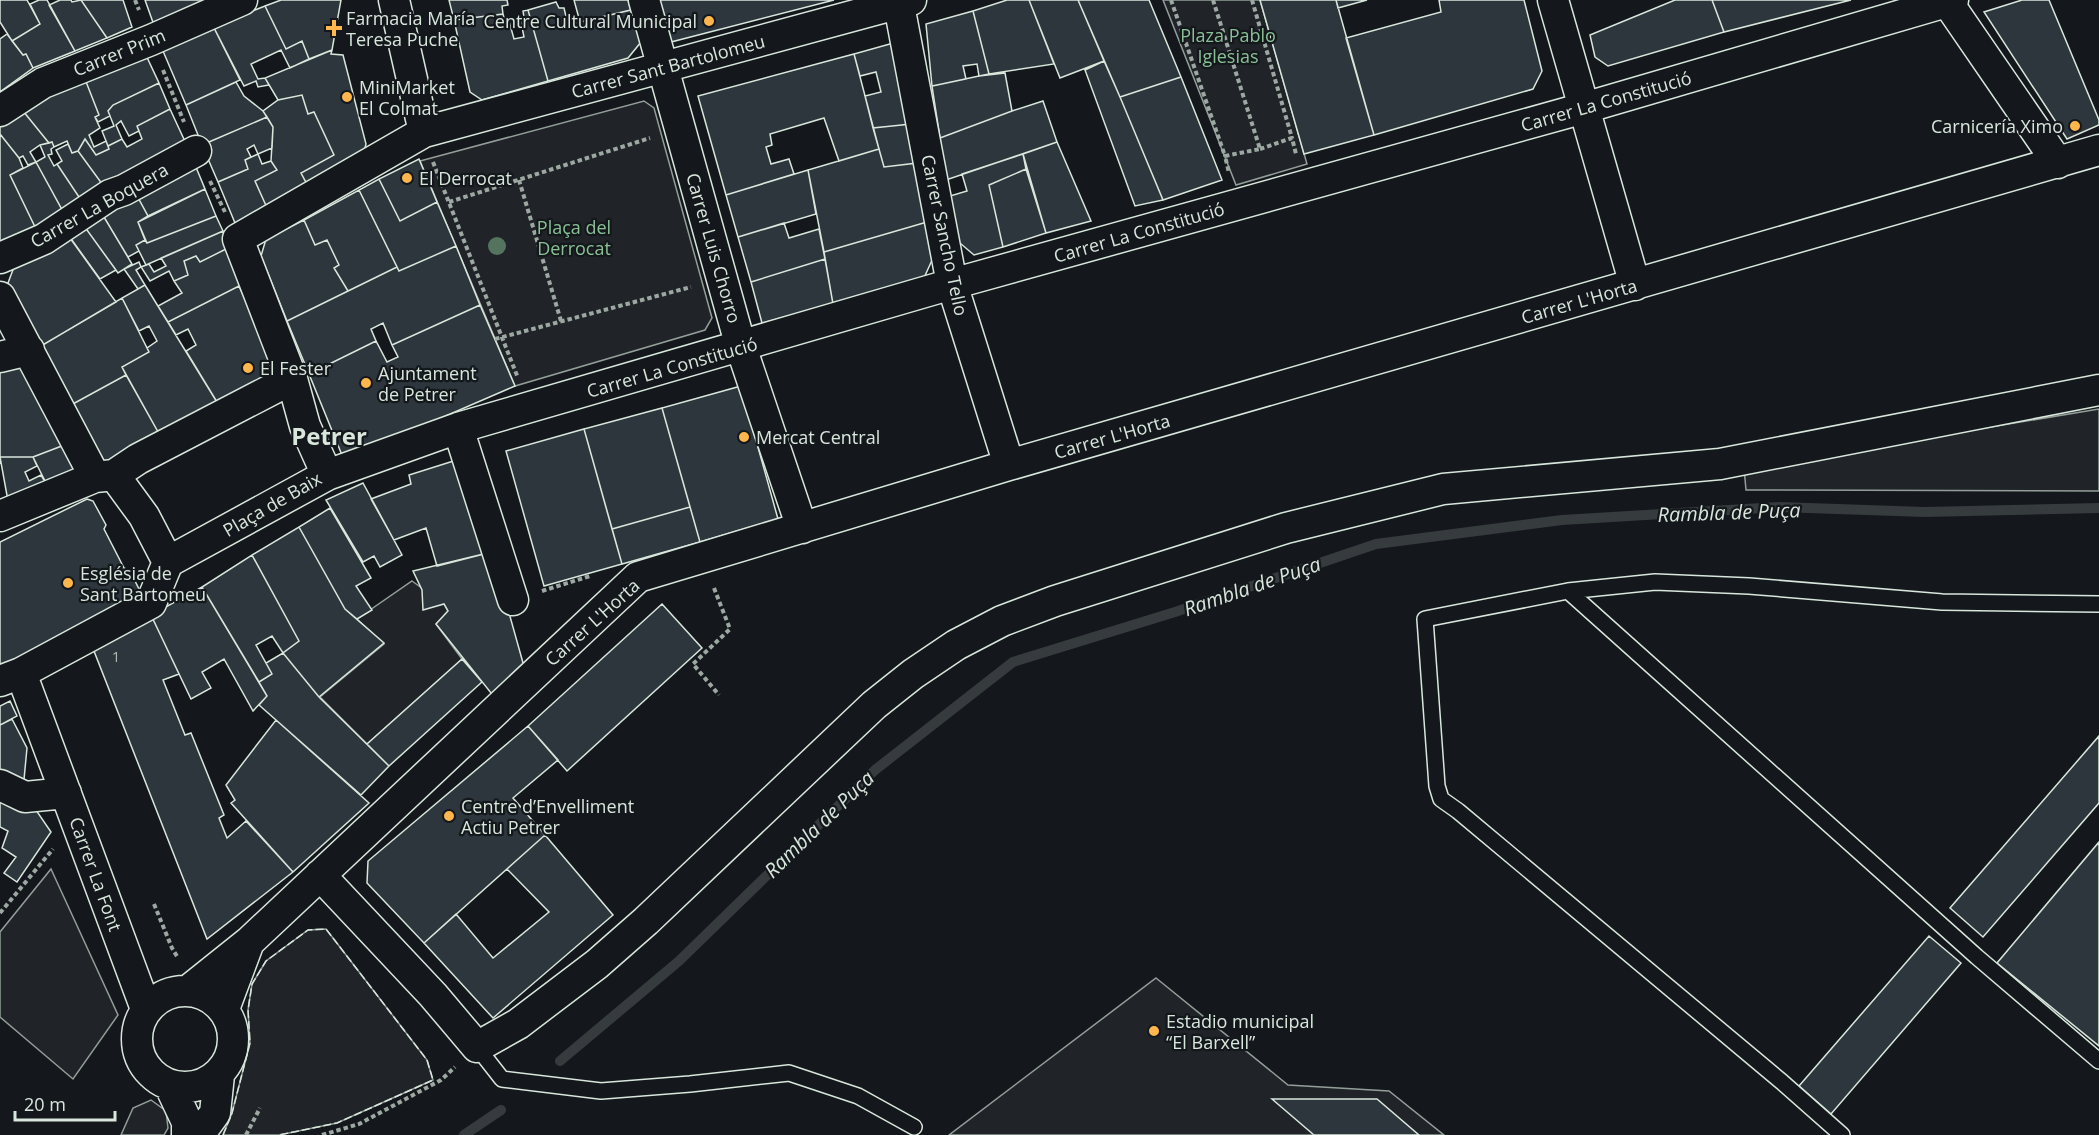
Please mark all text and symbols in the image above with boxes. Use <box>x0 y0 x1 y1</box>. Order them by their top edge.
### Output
place label: Farmacia María Teresa Puche <box>346 6 475 51</box>
place label: Centre Cultural Municipal <box>483 9 697 33</box>
marker: Centre Cultural Municipal <box>702 14 716 28</box>
marker: Farmacia María Teresa Puche <box>327 21 341 35</box>
street label: Carrer Prim <box>69 23 169 81</box>
park label: Plaza Pablo Iglesias <box>1180 23 1276 68</box>
street label: Carrer Sant Bartolomeu <box>568 29 768 103</box>
street label: Carrer La Constitució <box>1518 65 1694 137</box>
place label: MiniMarket El Colmat <box>359 75 455 120</box>
marker: MiniMarket El Colmat <box>340 90 354 104</box>
place label: Carnicería Ximo <box>1931 114 2063 138</box>
marker: Carnicería Ximo <box>2068 119 2082 133</box>
street label: Carrer Sancho Tello <box>916 152 974 318</box>
street label: Carrer La Boquera <box>26 157 172 253</box>
place label: El Derrocat <box>419 166 512 190</box>
street label: Carrer Luis Chorro <box>681 170 747 326</box>
marker: El Derrocat <box>400 171 414 185</box>
street label: Carrer La Constitució <box>1051 196 1227 268</box>
park label: Plaça del Derrocat <box>537 215 611 260</box>
street label: Carrer L'Horta <box>1518 273 1640 329</box>
street label: Carrer La Constitució <box>584 331 760 403</box>
place label: El Fester <box>260 356 332 380</box>
marker: El Fester <box>241 361 255 375</box>
place label: Ajuntament de Petrer <box>378 361 477 406</box>
marker: Ajuntament de Petrer <box>359 376 373 390</box>
street label: Carrer L'Horta <box>1051 408 1173 464</box>
district label: Petrer <box>291 419 367 452</box>
place label: Mercat Central <box>756 425 880 449</box>
marker: Mercat Central <box>737 430 751 444</box>
street label: Plaça de Baix <box>218 466 326 542</box>
water label: Rambla de Puça <box>1657 496 1801 528</box>
water label: Rambla de Puça <box>1180 550 1324 622</box>
place label: Església de Sant Bartomeu <box>80 561 206 606</box>
street label: Carrer L'Horta <box>540 573 644 671</box>
marker: Església de Sant Bartomeu <box>61 576 75 590</box>
house number: 1 <box>112 646 120 666</box>
water label: Rambla de Puça <box>758 765 880 883</box>
place label: Centre d’Envelliment Actiu Petrer <box>461 794 634 839</box>
marker: Centre d’Envelliment Actiu Petrer <box>442 809 456 823</box>
street label: Carrer La Font <box>64 814 128 934</box>
place label: Estadio municipal “El Barxell” <box>1166 1009 1314 1054</box>
marker: Estadio municipal “El Barxell” <box>1147 1024 1161 1038</box>
scale bar <box>15 1084 116 1122</box>
text: 20 m <box>24 1092 66 1116</box>

